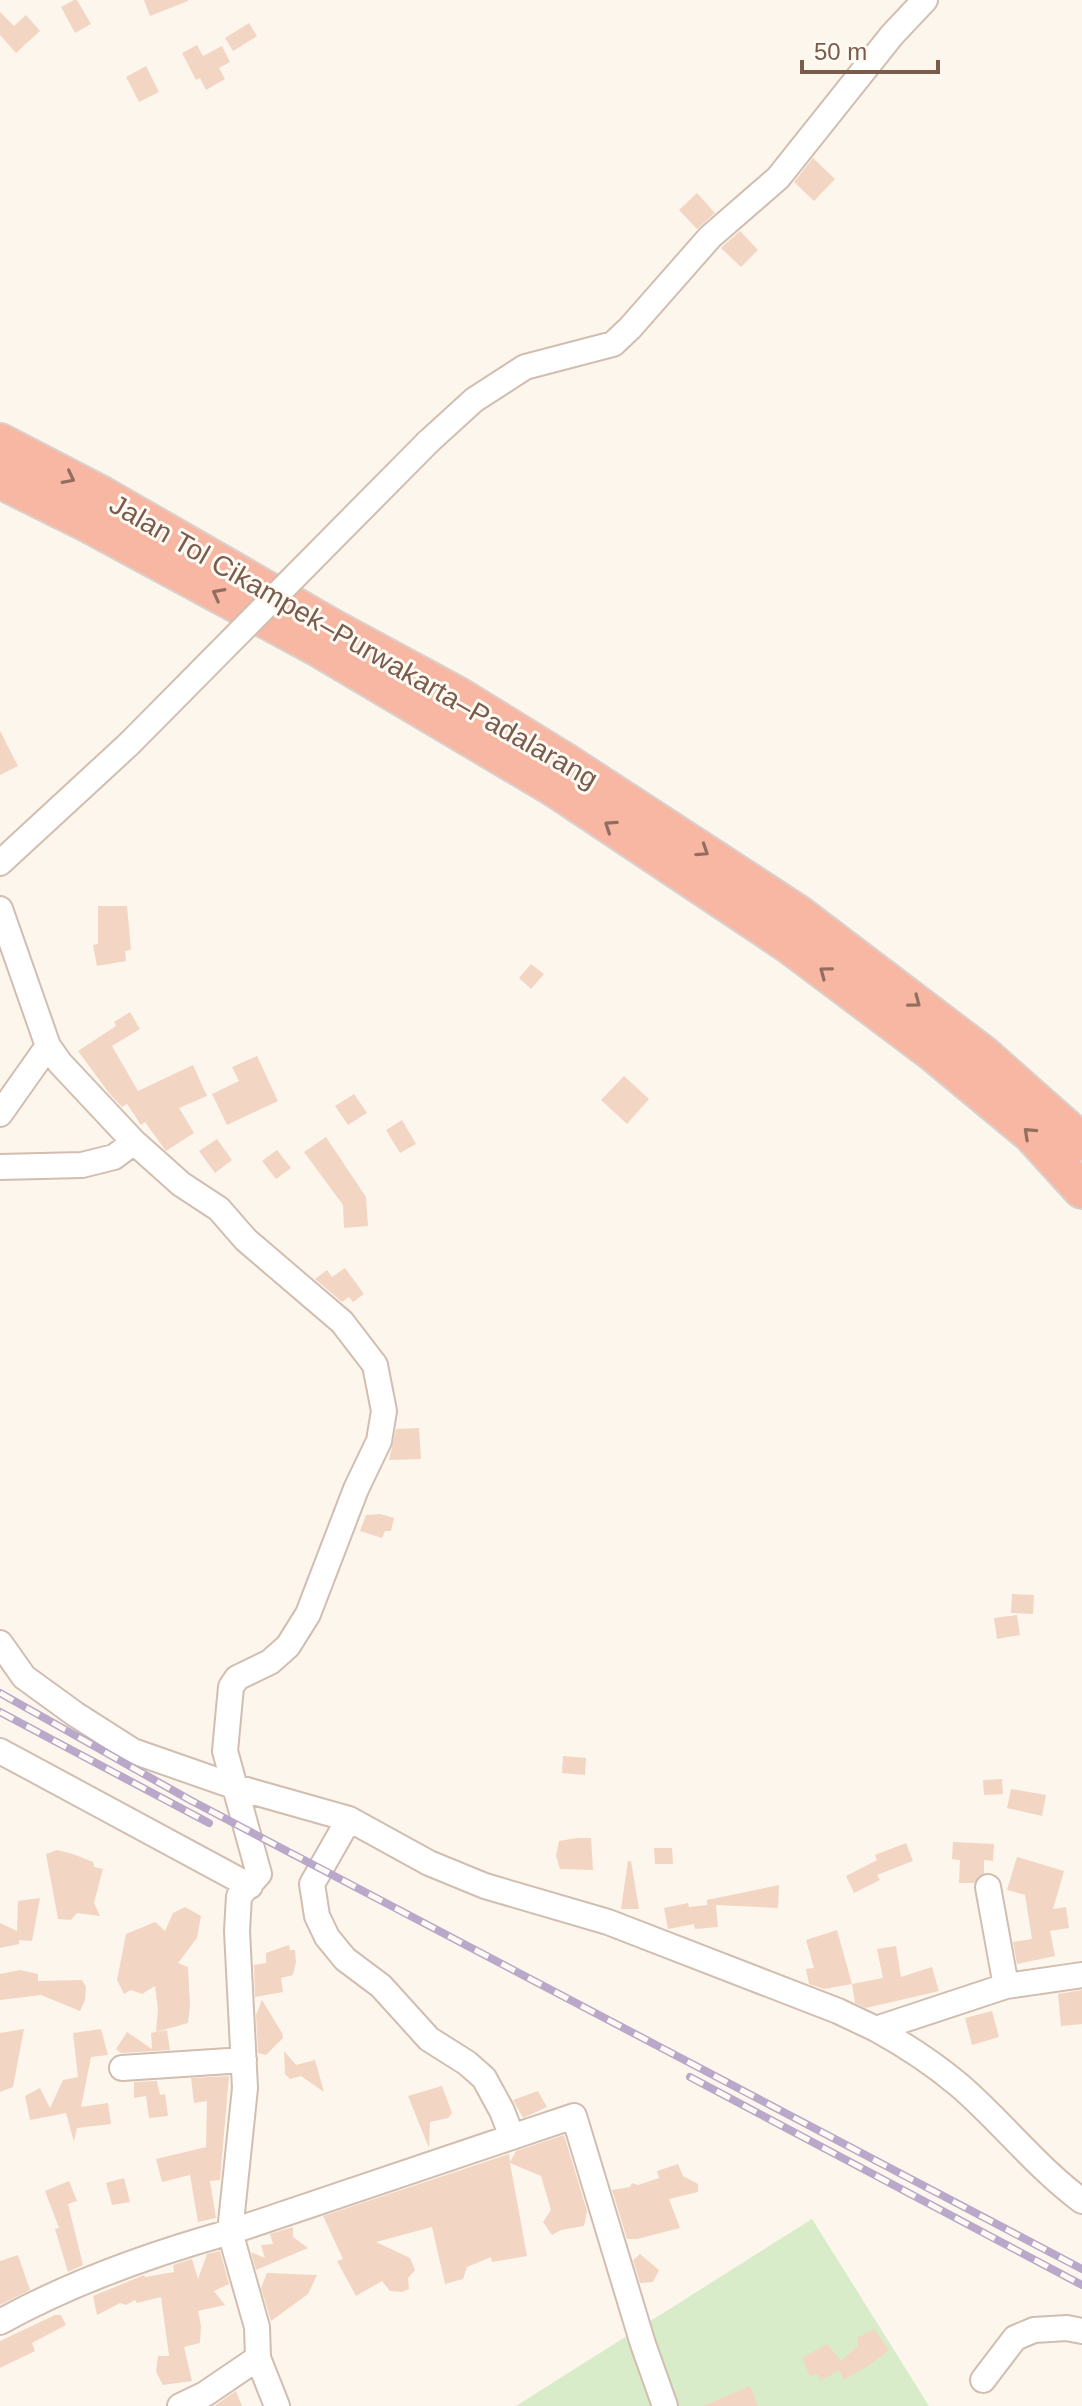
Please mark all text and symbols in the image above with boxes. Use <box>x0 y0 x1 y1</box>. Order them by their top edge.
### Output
scale bar <box>802 24 938 74</box>
text: 50 m <box>814 38 867 65</box>
one-way arrow <box>61 468 76 483</box>
street label: Jalan Tol Cikampek–Purwakarta–Padalarang <box>104 488 603 794</box>
one-way arrow <box>212 588 226 603</box>
one-way arrow <box>605 820 619 835</box>
one-way arrow <box>694 842 709 857</box>
one-way arrow <box>819 968 834 982</box>
one-way arrow <box>906 993 920 1007</box>
one-way arrow <box>1024 1128 1038 1143</box>

